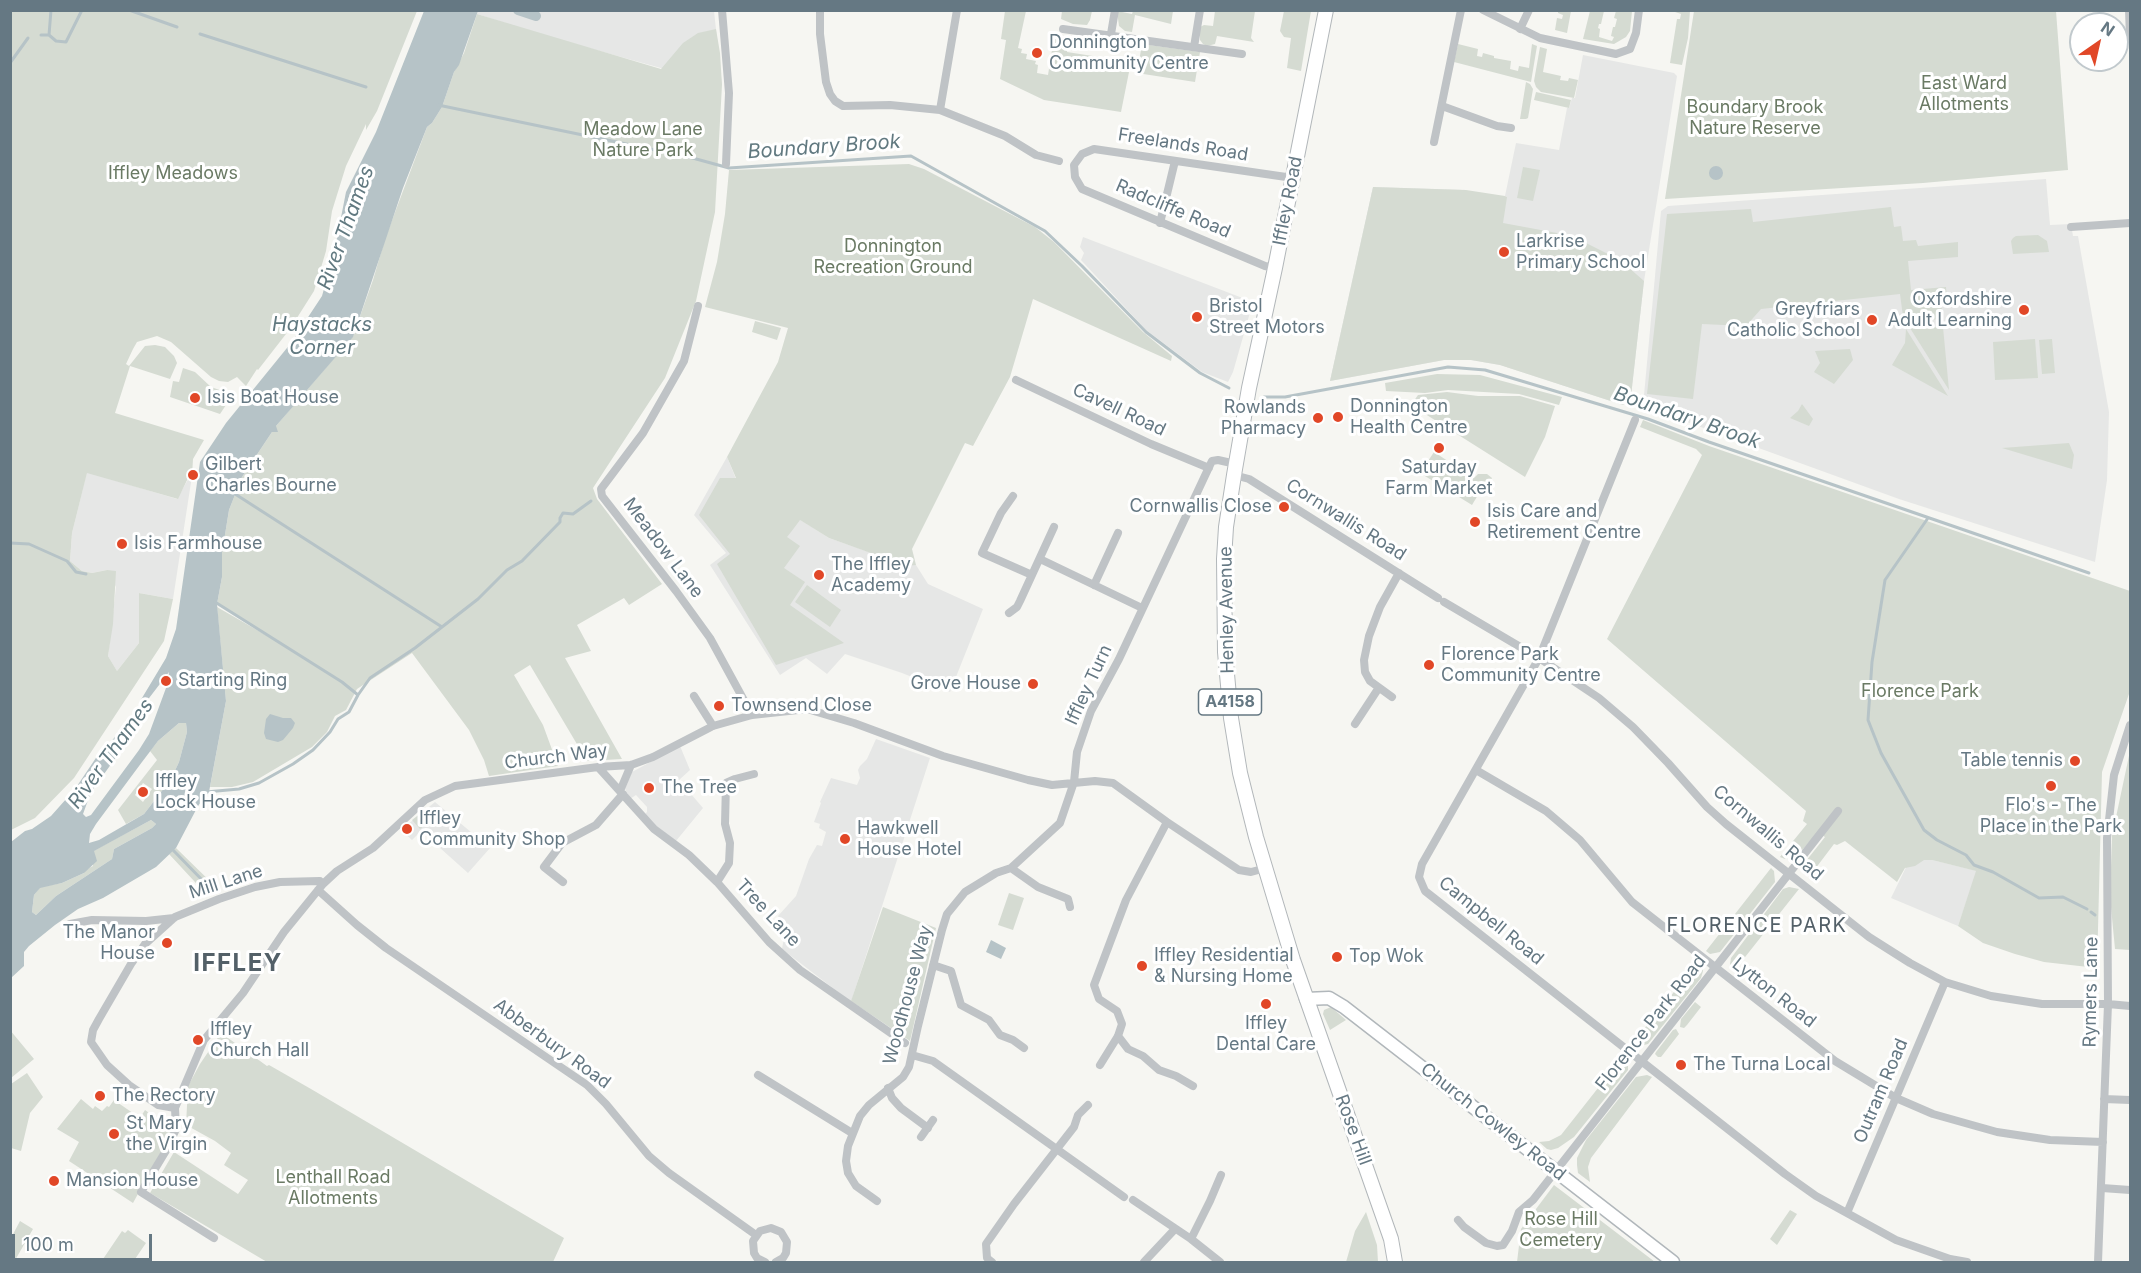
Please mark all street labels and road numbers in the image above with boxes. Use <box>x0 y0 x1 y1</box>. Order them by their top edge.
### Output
street label: Freelands Road <box>1116 124 1250 166</box>
street label: Iffley Road <box>1269 154 1307 248</box>
street label: Radcliffe Road <box>1112 175 1234 243</box>
street label: Cavell Road <box>1069 379 1169 441</box>
street label: Cornwallis Road <box>1282 474 1410 566</box>
street label: Meadow Lane <box>618 494 708 602</box>
street label: Henley Avenue <box>1215 546 1239 674</box>
street label: Iffley Turn <box>1061 642 1117 728</box>
road number: A4158 <box>1198 689 1262 715</box>
street label: Church Way <box>503 740 609 774</box>
street label: Cornwallis Road <box>1708 781 1828 885</box>
street label: Mill Lane <box>187 860 265 904</box>
street label: Campbell Road <box>1434 872 1548 970</box>
street label: Tree Lane <box>731 875 805 951</box>
street label: Woodhouse Way <box>879 923 937 1067</box>
street label: Rymers Lane <box>2079 936 2103 1048</box>
street label: Florence Park Road <box>1591 951 1711 1095</box>
street label: Lytton Road <box>1728 954 1820 1032</box>
street label: Abberbury Road <box>489 994 615 1094</box>
street label: Outram Road <box>1849 1035 1913 1147</box>
street label: Church Cowley Road <box>1416 1059 1570 1185</box>
street label: Rose Hill <box>1330 1092 1376 1168</box>

